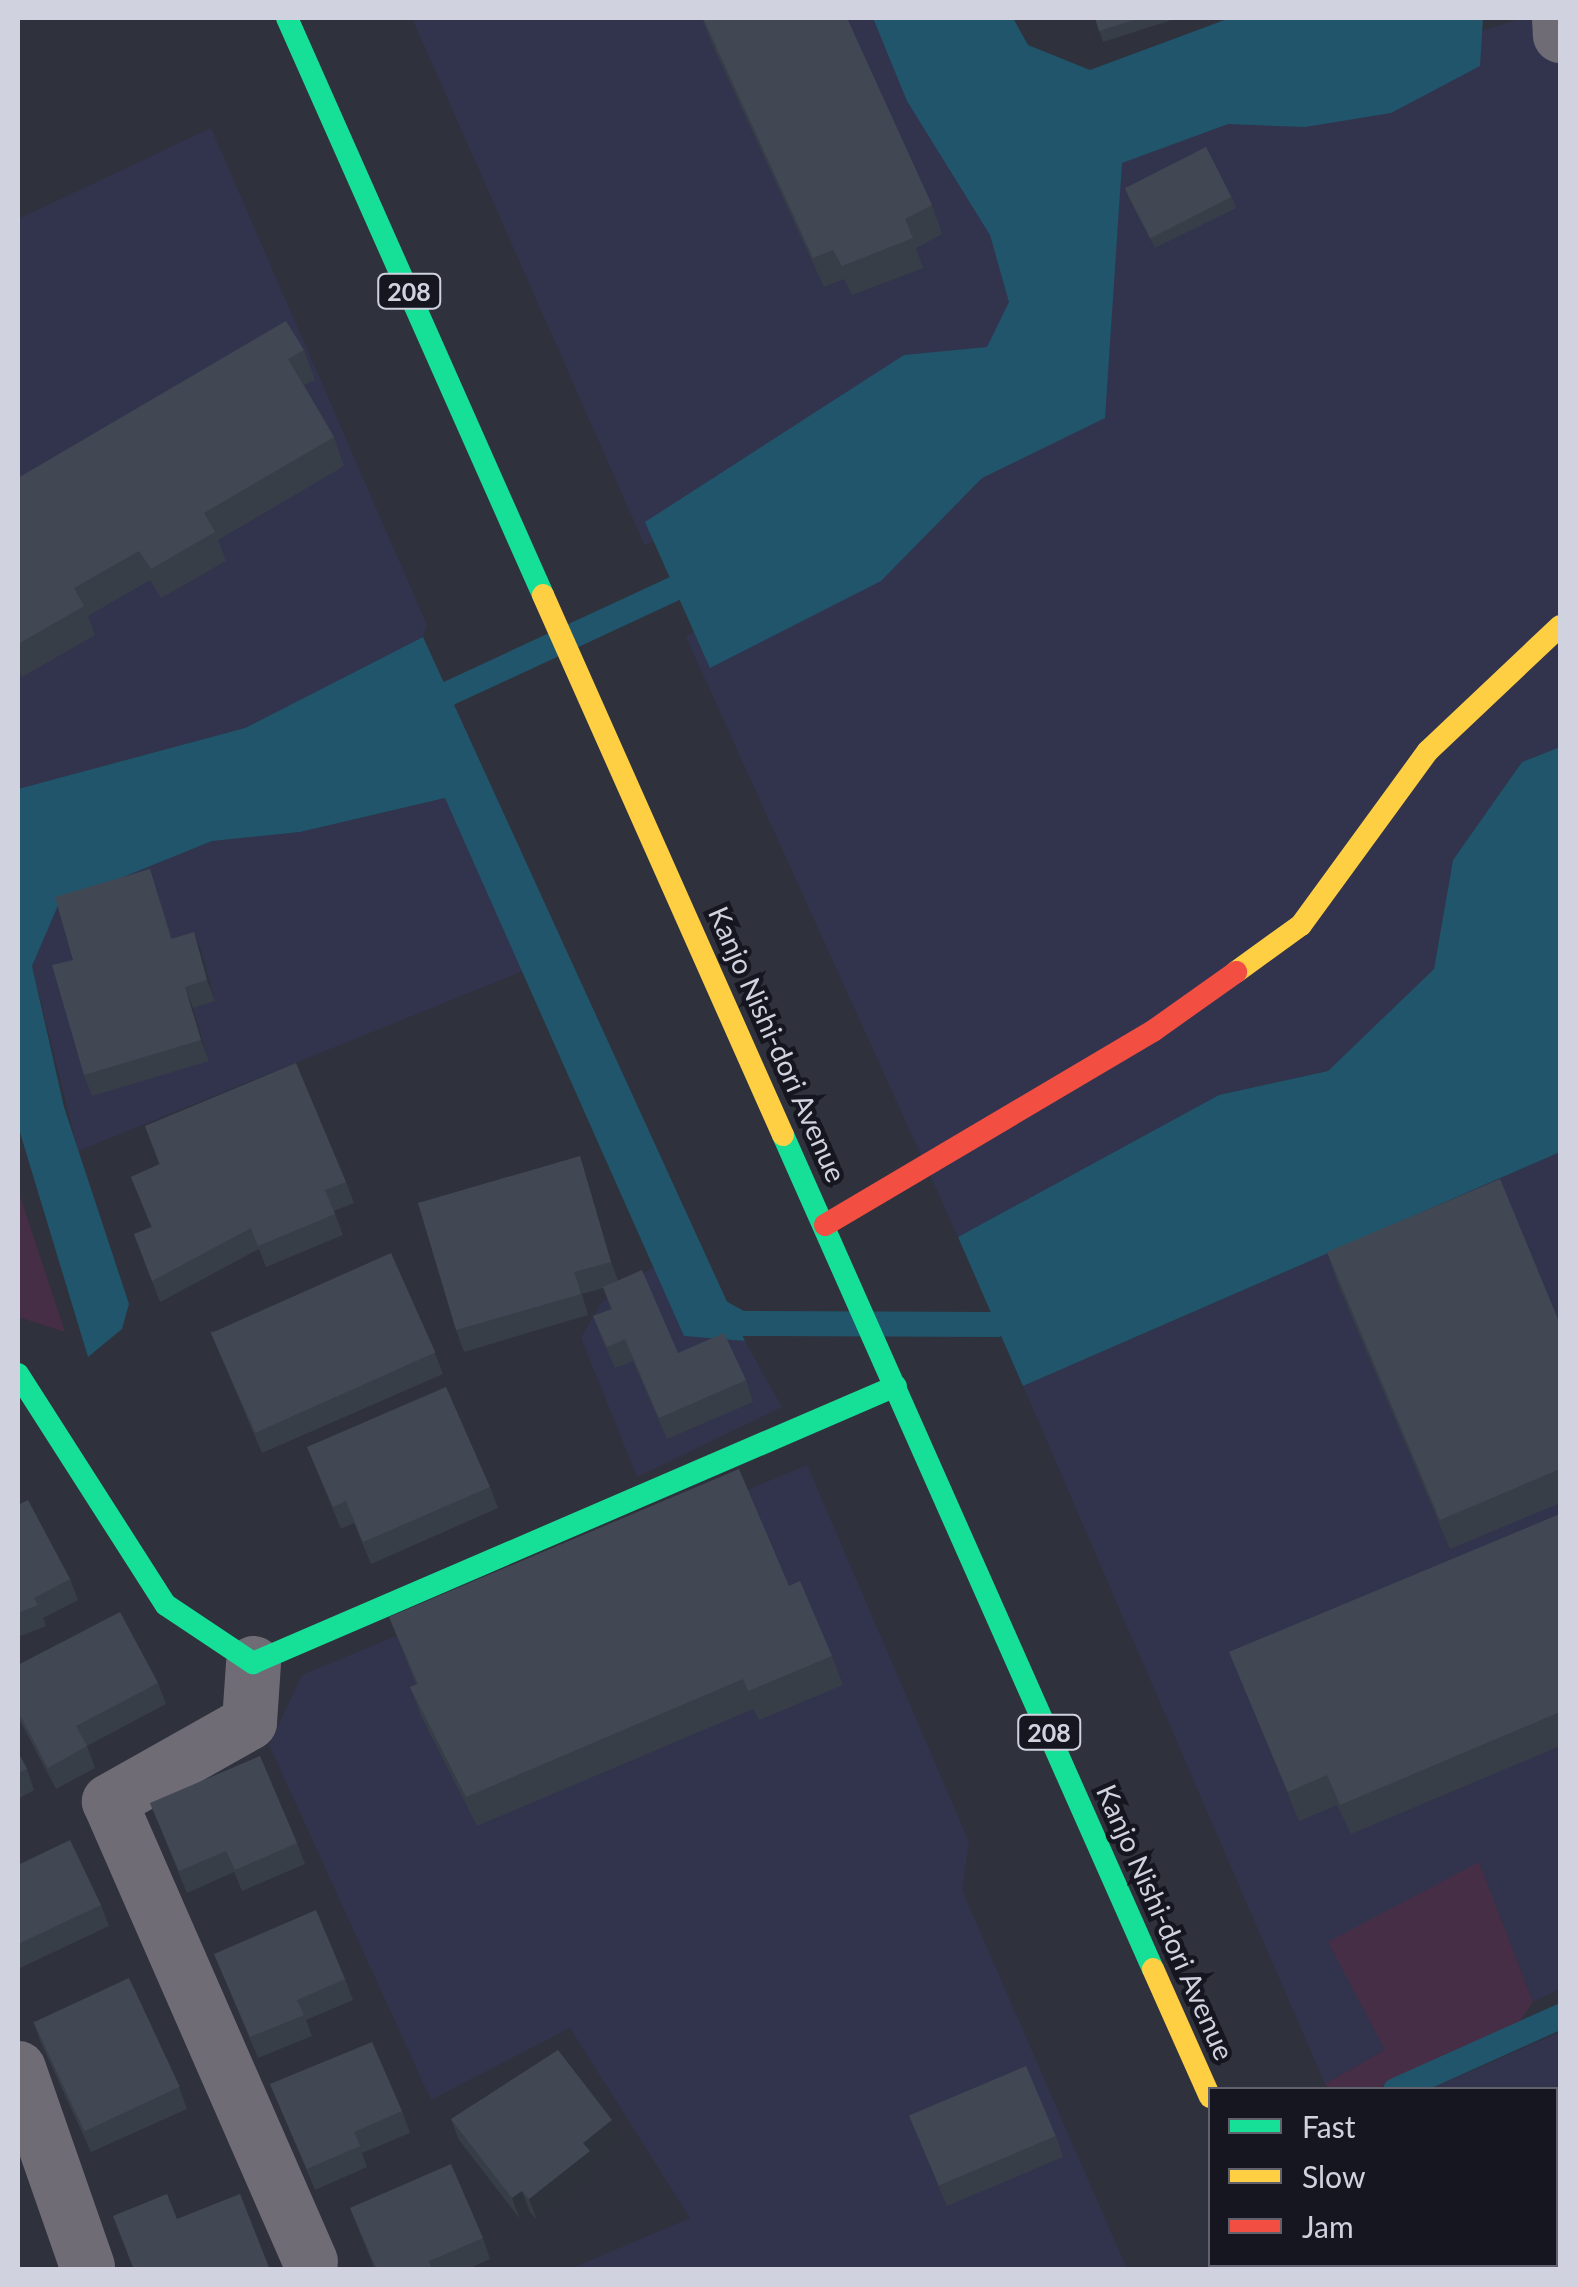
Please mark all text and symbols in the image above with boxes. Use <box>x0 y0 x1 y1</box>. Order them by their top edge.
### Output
road number: 208 <box>376 271 442 311</box>
street label: Kanjo Nishi-dori Avenue <box>702 901 854 1187</box>
road number: 208 <box>1016 1712 1082 1752</box>
street label: Kanjo Nishi-dori Avenue <box>1090 1779 1242 2065</box>
legend <box>1208 2087 1558 2267</box>
text: Fast <box>1302 2108 1356 2144</box>
text: Slow <box>1302 2158 1365 2194</box>
text: Jam <box>1302 2208 1354 2244</box>

